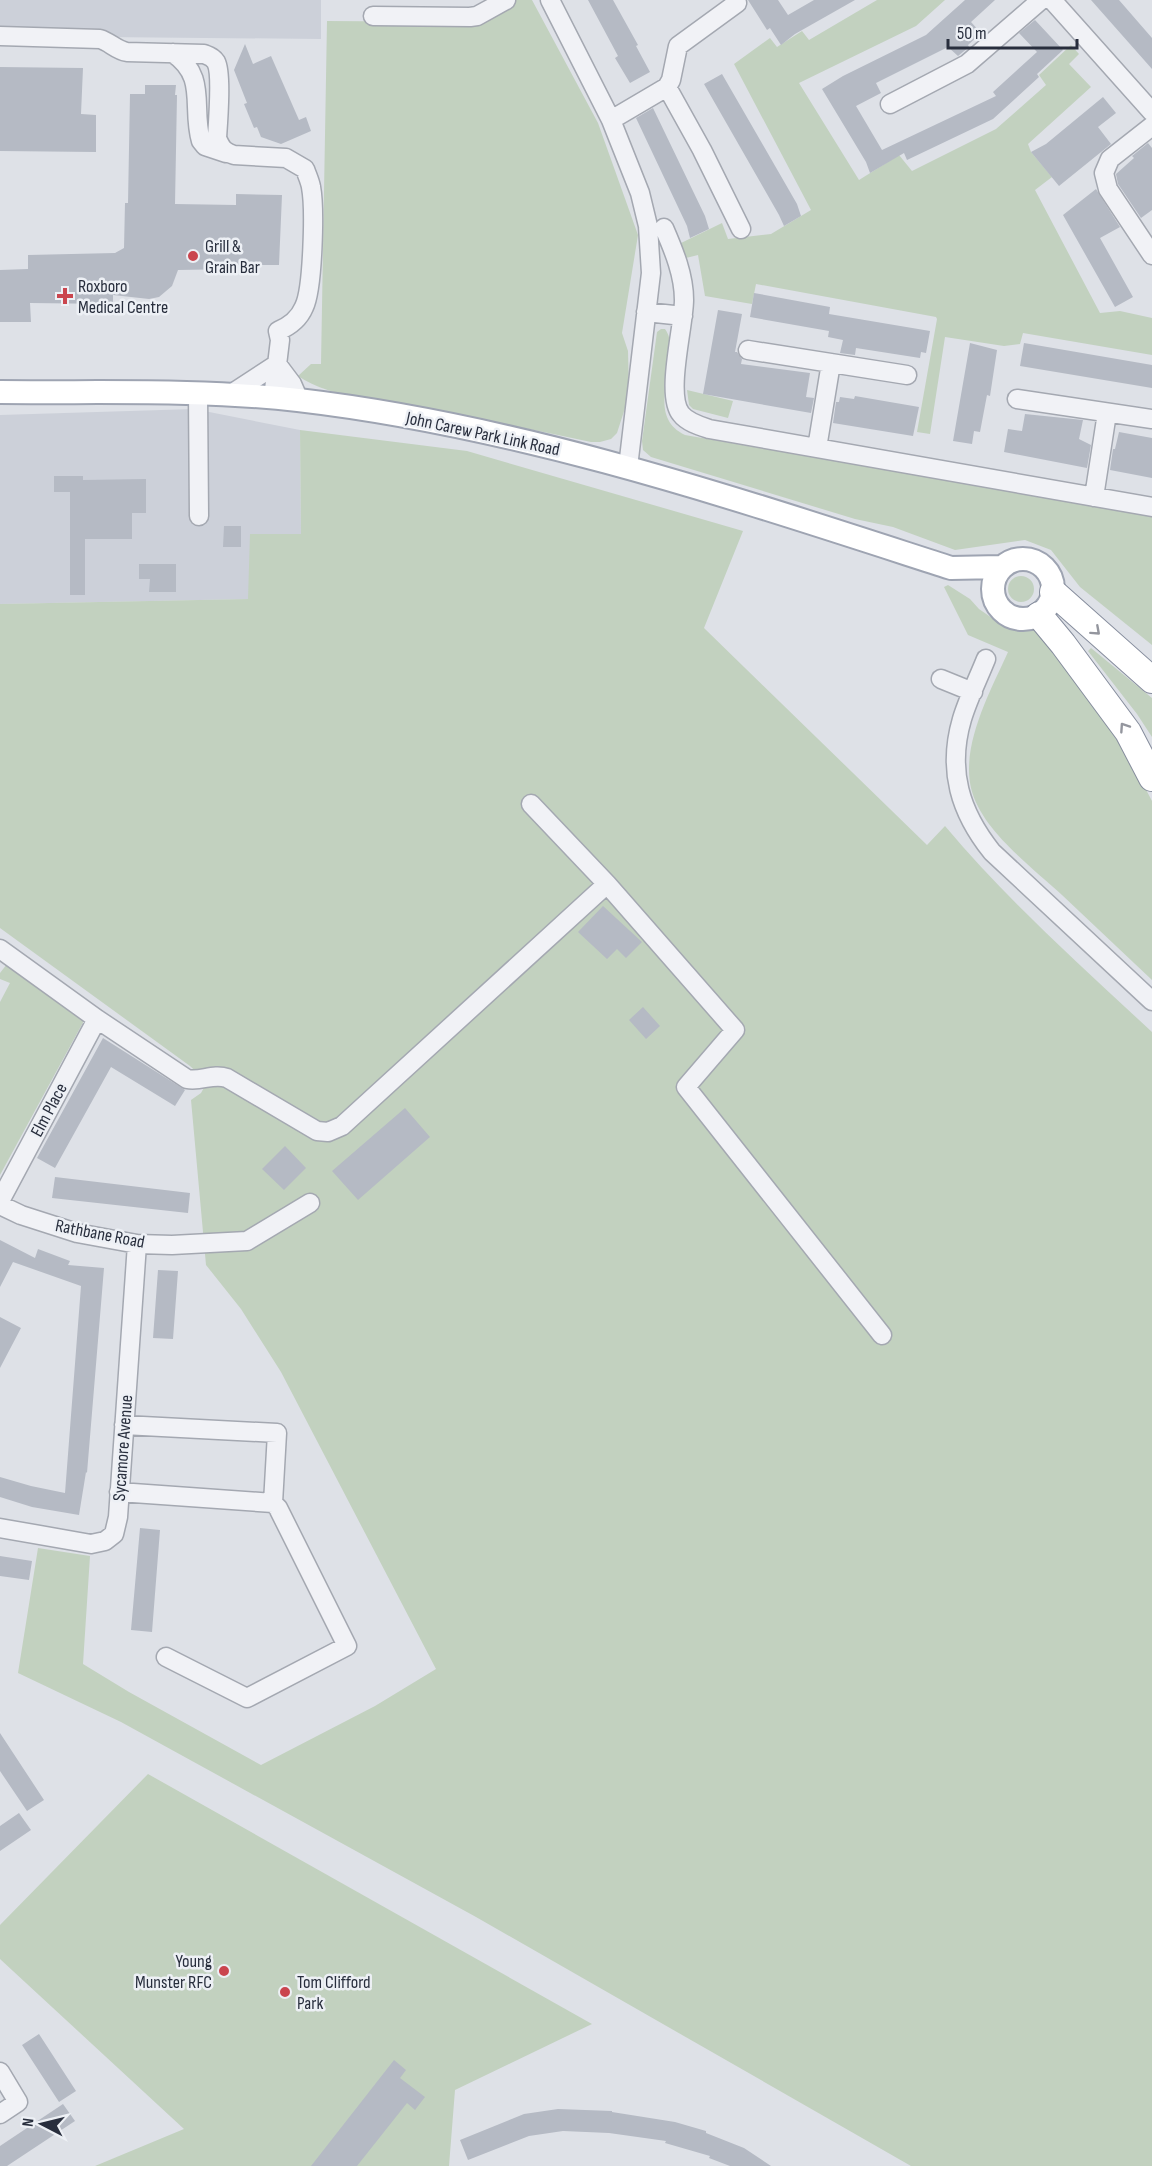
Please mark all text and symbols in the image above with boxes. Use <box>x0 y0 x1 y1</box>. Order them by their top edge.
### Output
scale bar <box>948 12 1077 50</box>
text: 50 m <box>957 23 987 44</box>
place label: Grill & Grain Bar <box>205 236 260 278</box>
marker: Grill & Grain Bar <box>186 249 200 263</box>
place label: Roxboro Medical Centre <box>78 276 168 318</box>
marker: Roxboro Medical Centre <box>56 287 74 305</box>
street label: John Carew Park Link Road <box>403 407 562 461</box>
one-way arrow <box>1089 624 1100 635</box>
one-way arrow <box>1120 723 1131 734</box>
street label: Elm Place <box>26 1080 72 1140</box>
street label: Rathbane Road <box>54 1215 146 1253</box>
street label: Sycamore Avenue <box>109 1394 137 1502</box>
place label: Young Munster RFC <box>135 1951 212 1993</box>
marker: Young Munster RFC <box>217 1964 231 1978</box>
place label: Tom Clifford Park <box>297 1972 371 2014</box>
marker: Tom Clifford Park <box>278 1985 292 1999</box>
north arrow <box>12 2094 72 2154</box>
text: N <box>19 2117 39 2128</box>

